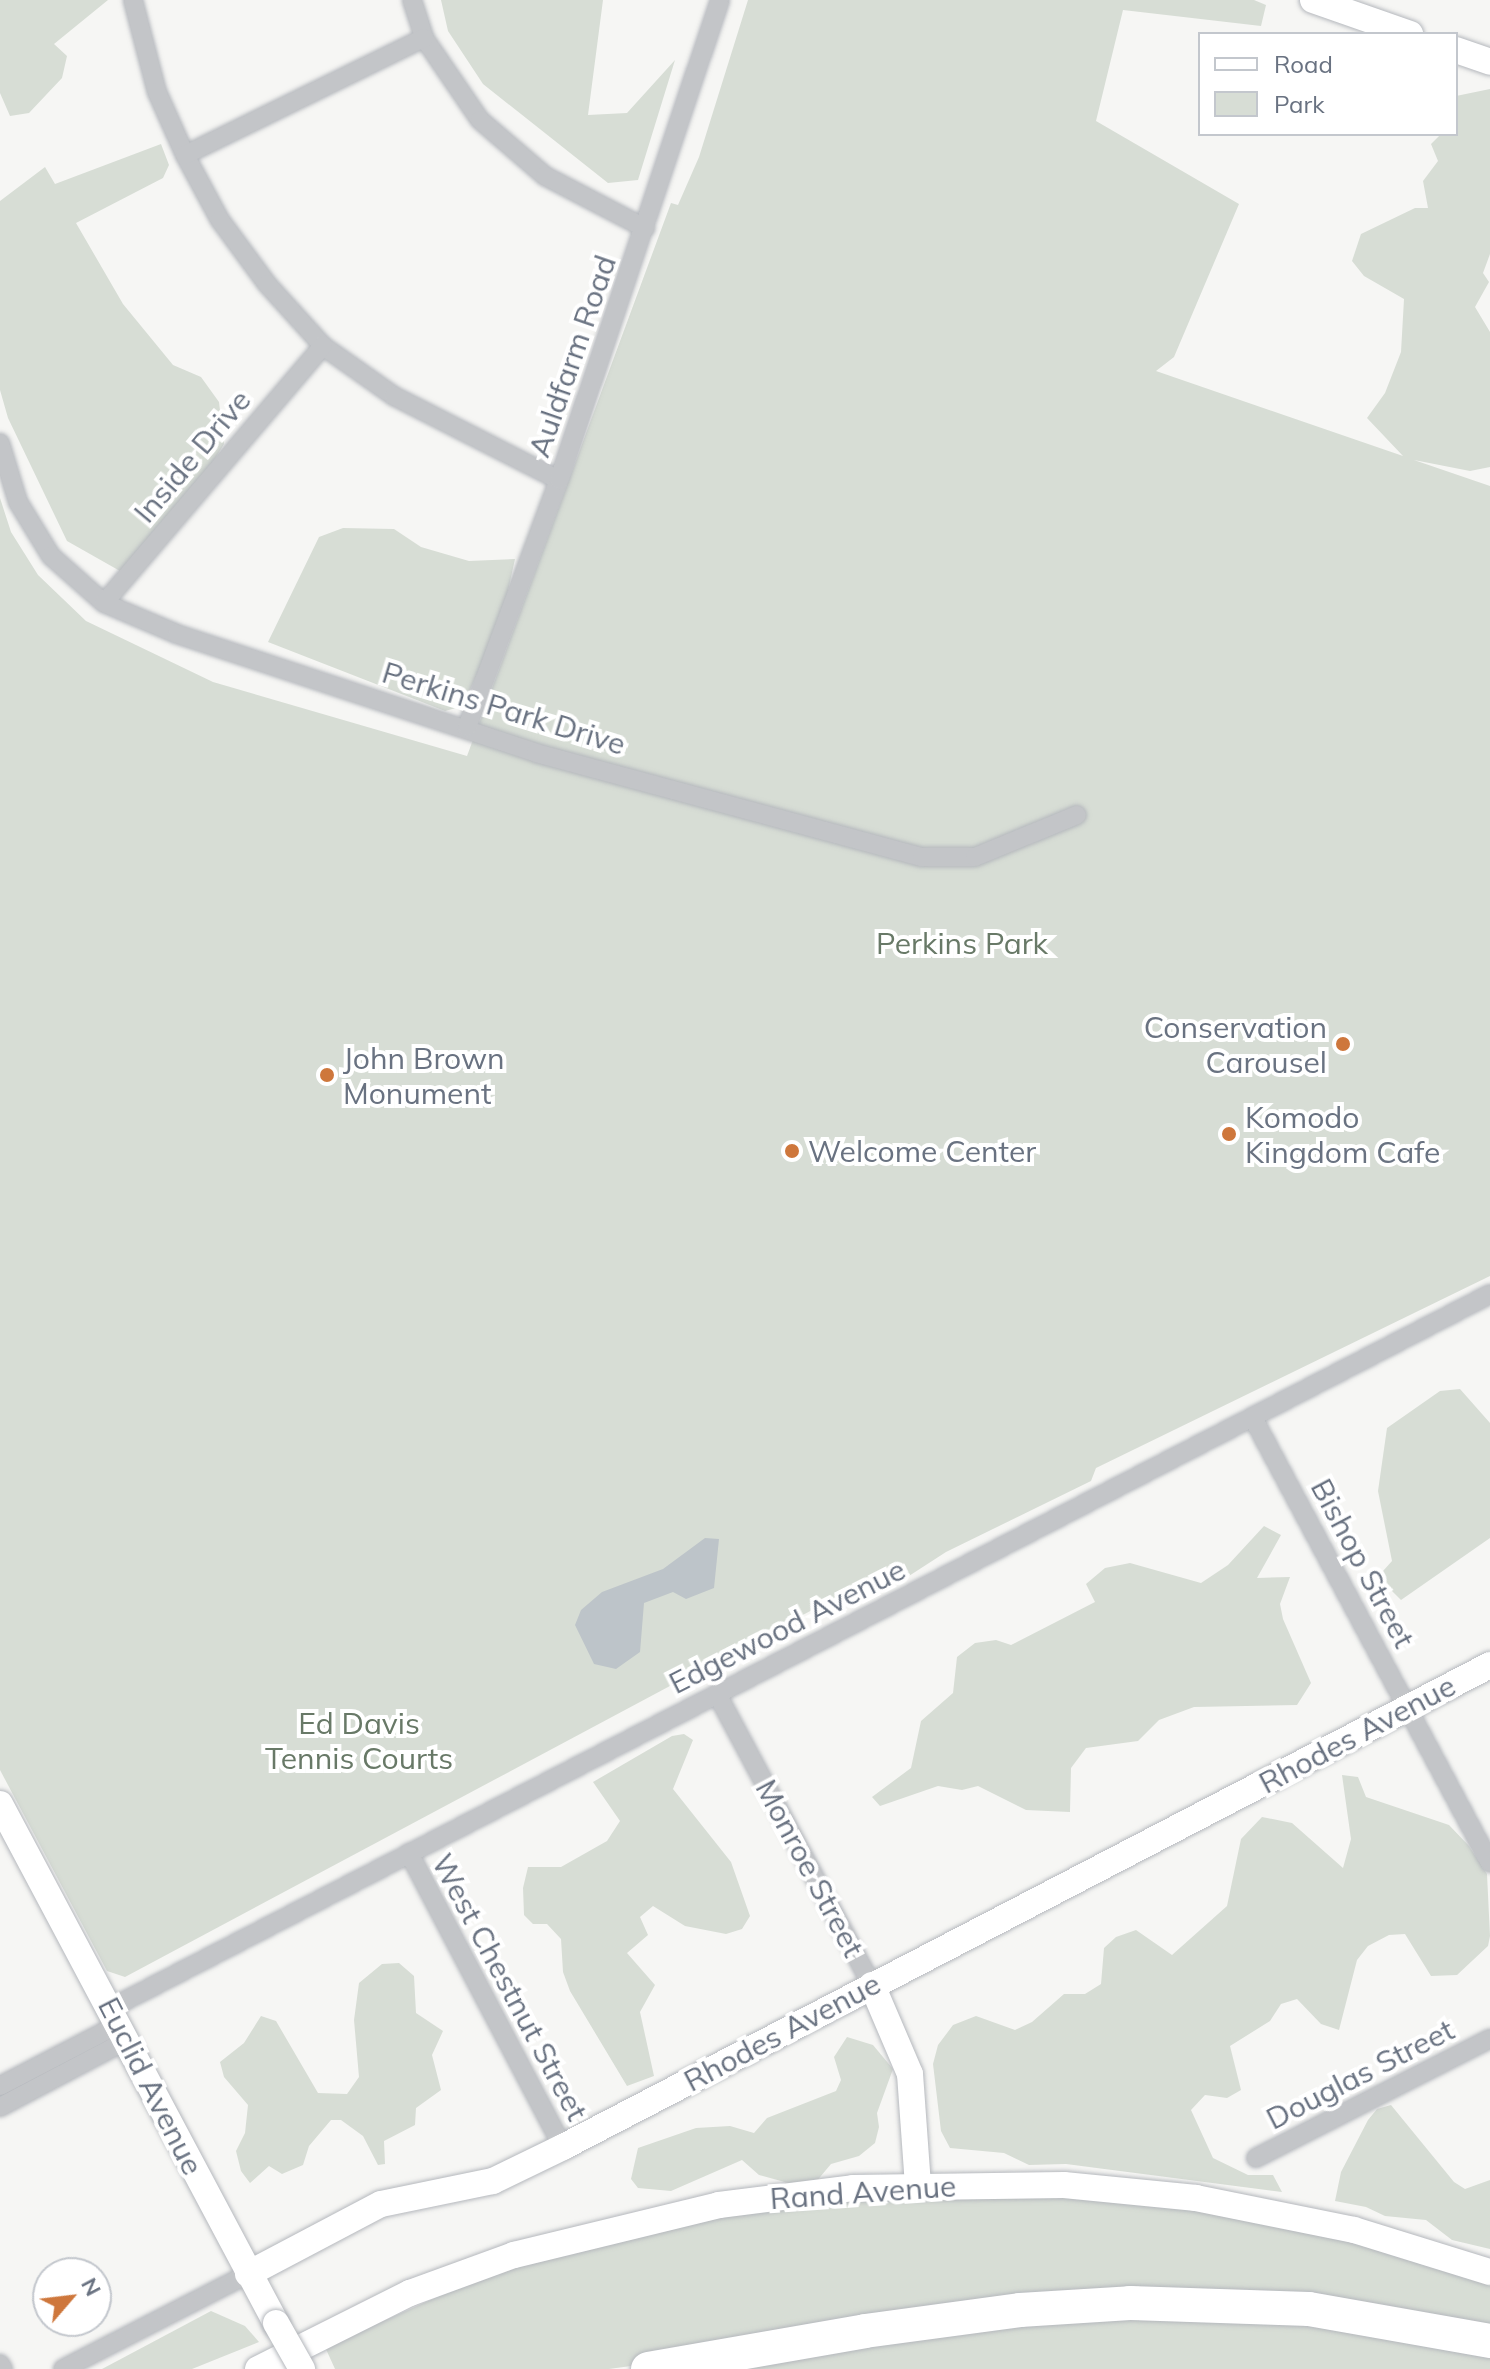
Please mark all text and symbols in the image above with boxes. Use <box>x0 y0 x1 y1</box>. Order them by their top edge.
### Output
legend <box>1198 32 1458 136</box>
text: Road <box>1274 49 1333 79</box>
text: Park <box>1274 89 1325 119</box>
street label: Auldfarm Road <box>521 250 623 462</box>
street label: Inside Drive <box>126 382 258 530</box>
street label: Perkins Park Drive <box>378 654 630 762</box>
park label: Perkins Park <box>876 925 1048 961</box>
place label: Conservation Carousel <box>1144 1009 1327 1080</box>
marker: Conservation Carousel <box>1334 1035 1352 1053</box>
place label: John Brown Monument <box>343 1040 505 1110</box>
marker: John Brown Monument <box>318 1066 336 1084</box>
place label: Komodo Kingdom Cafe <box>1245 1099 1440 1170</box>
marker: Komodo Kingdom Cafe <box>1220 1125 1238 1143</box>
place label: Welcome Center <box>808 1133 1036 1169</box>
marker: Welcome Center <box>783 1142 801 1160</box>
street label: Bishop Street <box>1303 1472 1423 1654</box>
street label: Edgewood Avenue <box>663 1551 911 1701</box>
street label: Rhodes Avenue <box>1253 1667 1461 1801</box>
park label: Ed Davis Tennis Courts <box>265 1705 453 1776</box>
street label: Monroe Street <box>748 1773 872 1963</box>
street label: West Chestnut Street <box>424 1848 596 2126</box>
street label: Rhodes Avenue <box>678 1965 886 2099</box>
street label: Euclid Avenue <box>91 1991 211 2181</box>
street label: Douglas Street <box>1260 2011 1460 2137</box>
street label: Rand Avenue <box>769 2168 957 2216</box>
north arrow <box>32 2257 112 2337</box>
text: N <box>75 2273 108 2301</box>

